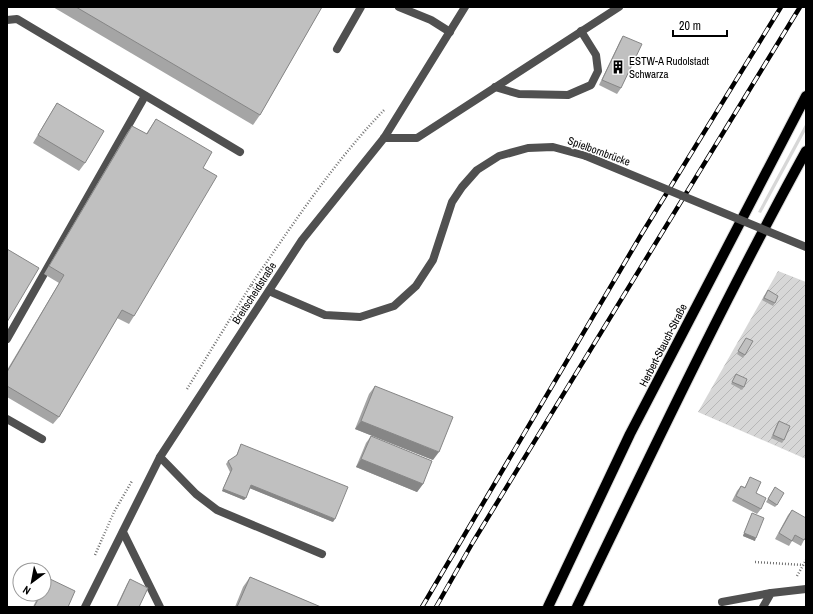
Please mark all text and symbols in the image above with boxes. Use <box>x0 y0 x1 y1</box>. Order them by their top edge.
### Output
scale bar <box>673 12 727 38</box>
text: 20 m <box>679 18 701 34</box>
place label: ESTW-A Rudolstadt Schwarza <box>629 54 710 81</box>
building icon: ESTW-A Rudolstadt Schwarza <box>610 59 626 75</box>
street label: Spielbornbrücke <box>566 133 632 169</box>
street label: Breitscheidstraße <box>229 259 279 327</box>
street label: Herbert-Stauch-Straße <box>636 301 690 389</box>
north arrow <box>12 562 52 602</box>
text: N <box>20 583 33 598</box>

